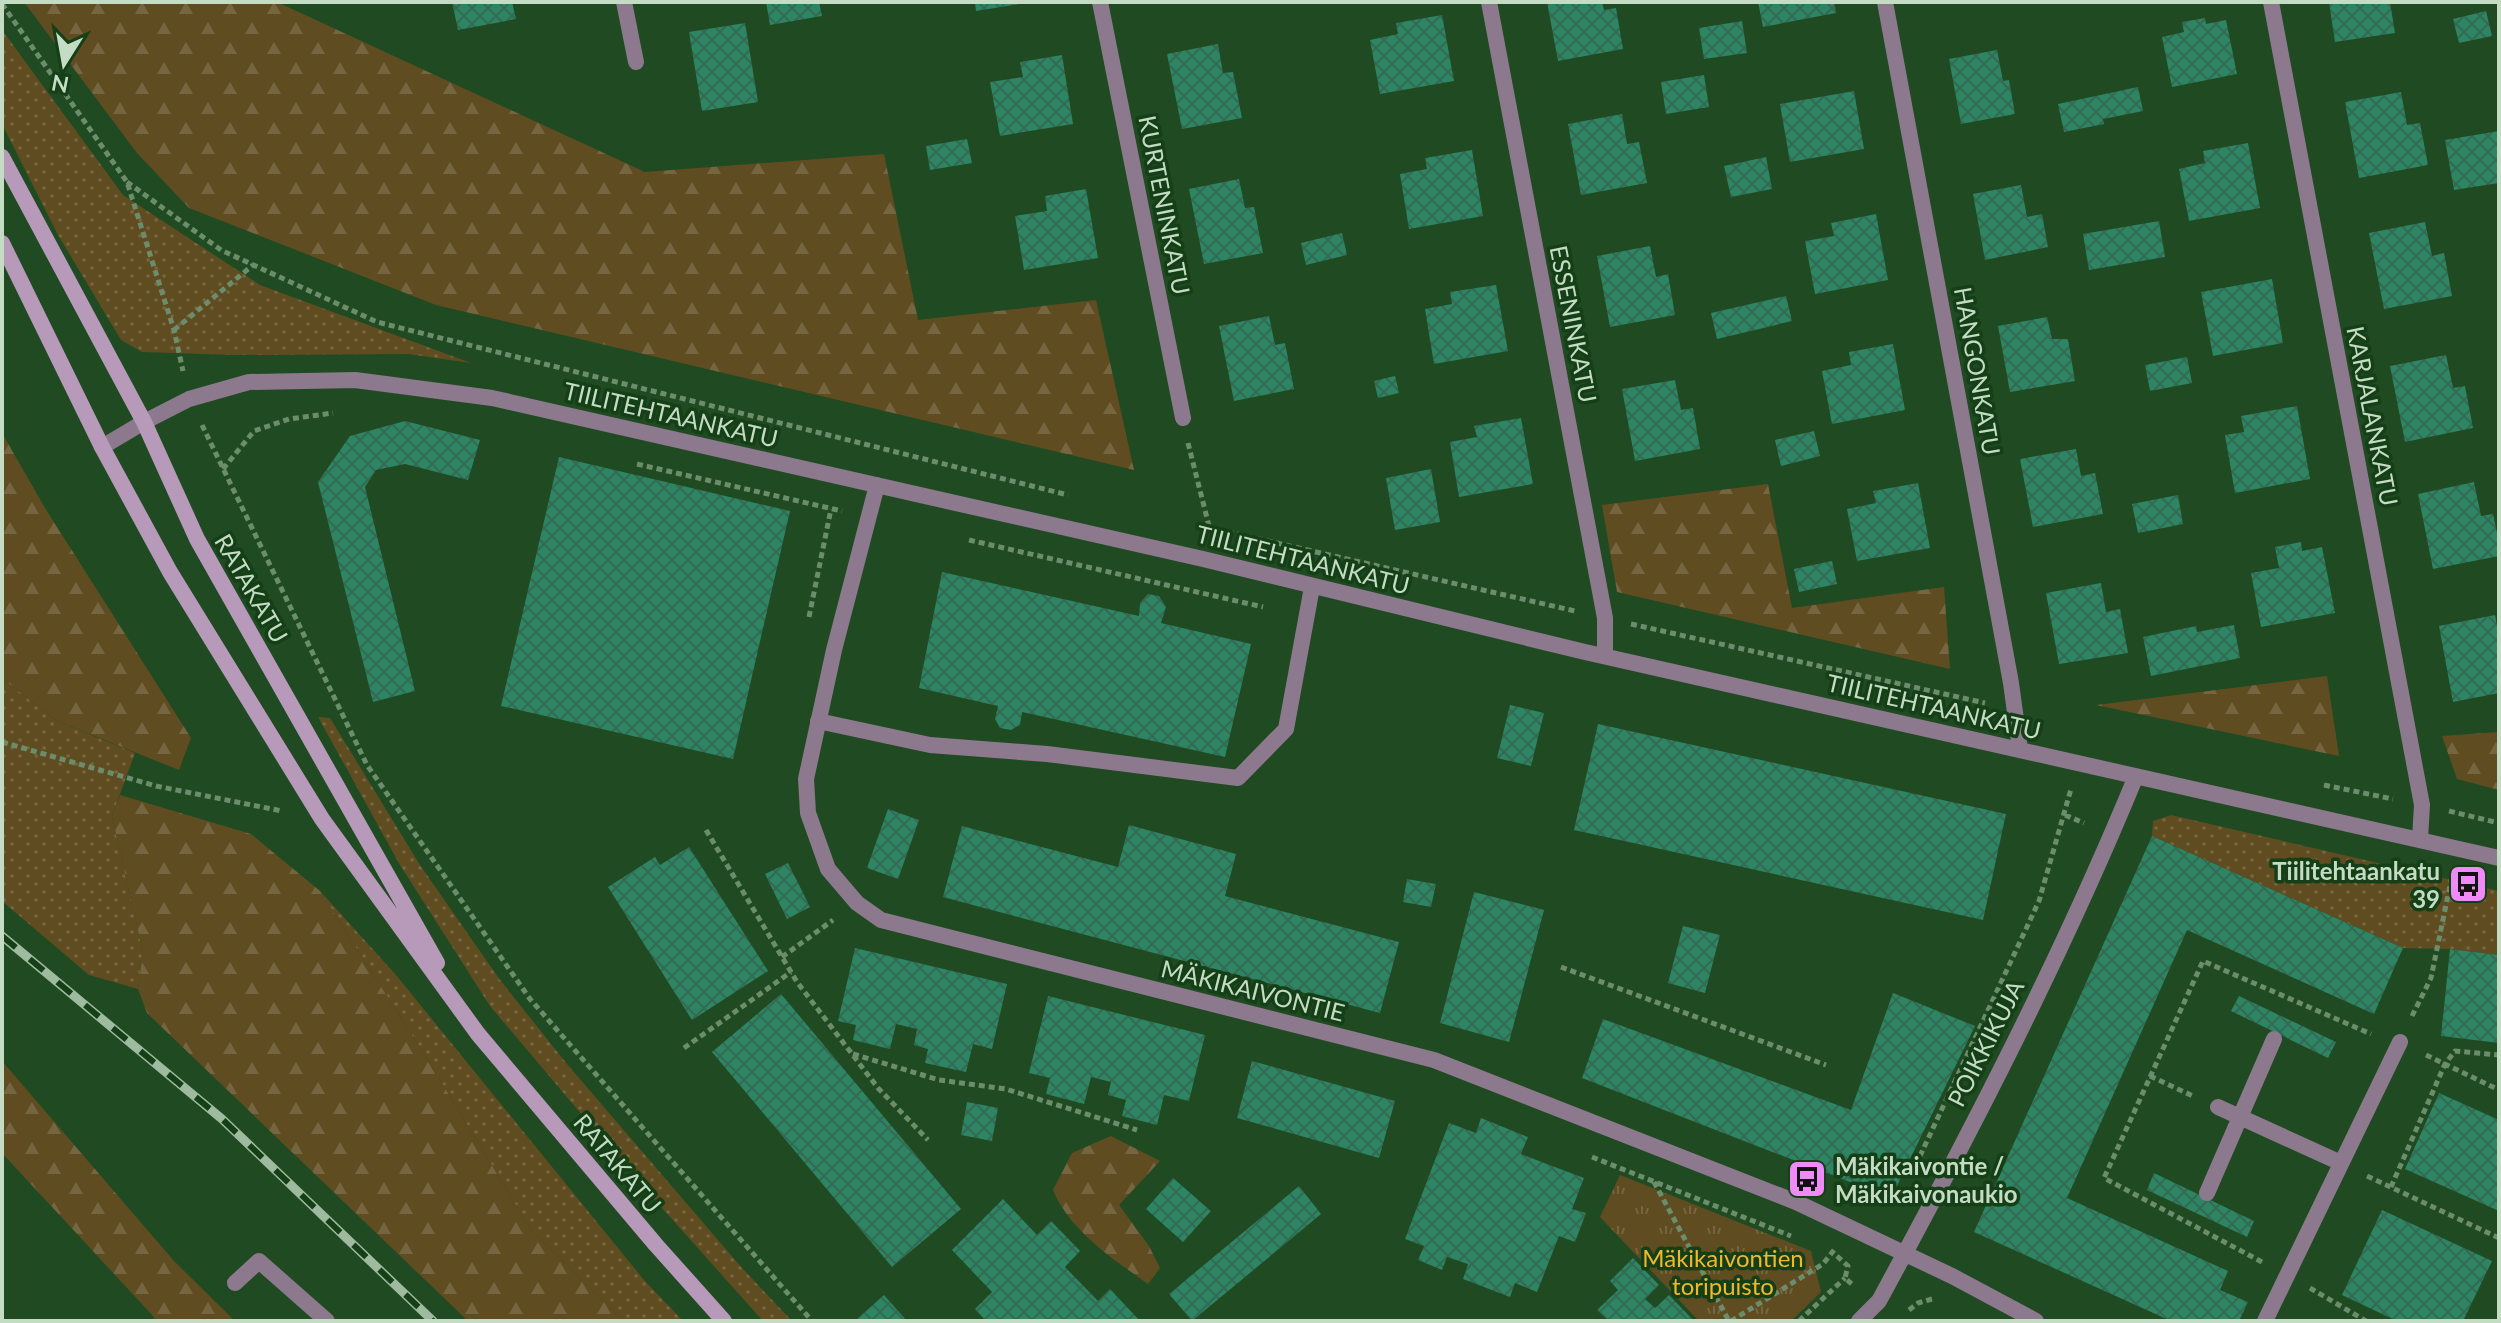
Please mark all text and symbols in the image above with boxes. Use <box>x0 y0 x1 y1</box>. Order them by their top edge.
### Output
north arrow <box>24 24 104 104</box>
text: N <box>49 69 71 99</box>
street label: KURTENINKATU <box>1133 113 1197 297</box>
street label: ESSENINKATU <box>1545 243 1603 405</box>
street label: HANGONKATU <box>1949 285 2007 457</box>
street label: KARJALANKATU <box>2341 324 2405 508</box>
street label: TIILITEHTAANKATU <box>561 375 781 453</box>
street label: TIILITEHTAANKATU <box>1193 518 1413 600</box>
street label: RATAKATU <box>209 529 295 647</box>
street label: TIILITEHTAANKATU <box>1824 667 2044 745</box>
place label: Tiilitehtaankatu 39 <box>2272 856 2440 913</box>
bus stop icon: Tiilitehtaankatu 39 <box>2447 863 2489 905</box>
street label: MÄKIKAIVONTIE <box>1158 953 1348 1027</box>
street label: POIKKIKUJA <box>1941 974 2030 1111</box>
street label: RATAKATU <box>568 1107 668 1219</box>
place label: Mäkikaivontie / Mäkikaivonaukio <box>1835 1151 2018 1208</box>
bus stop icon: Mäkikaivontie / Mäkikaivonaukio <box>1786 1158 1828 1200</box>
park label: Mäkikaivontien toripuisto <box>1642 1243 1804 1300</box>

